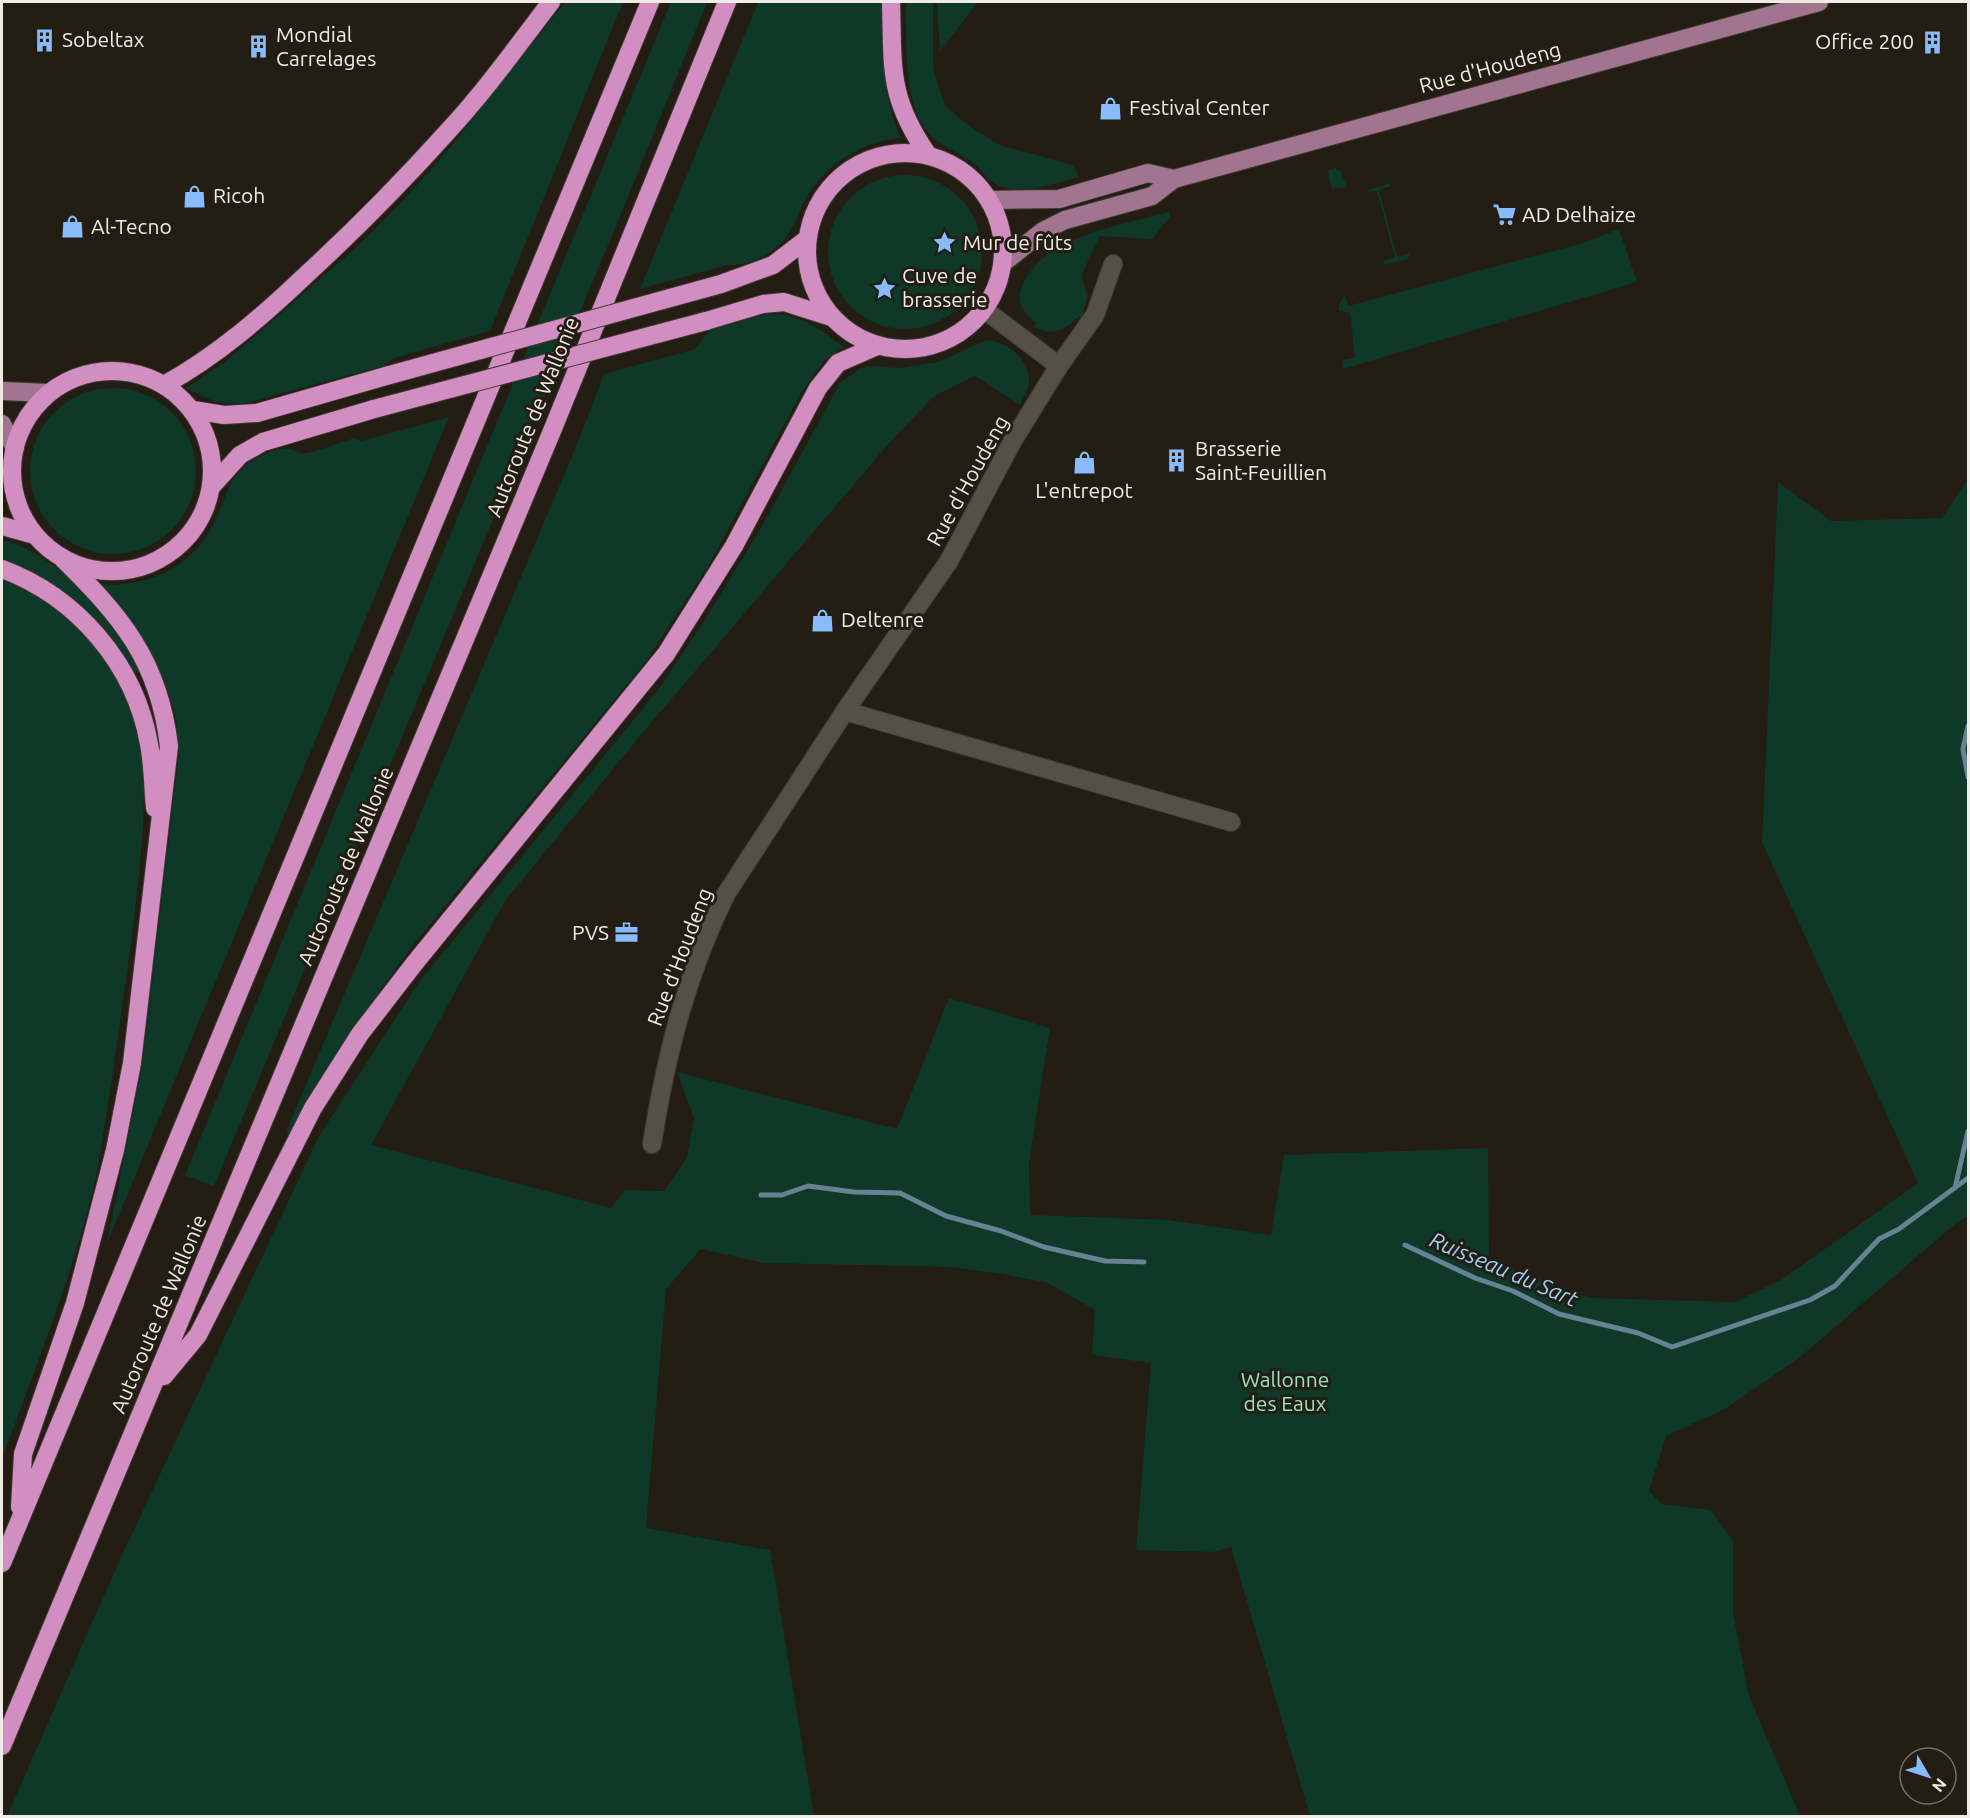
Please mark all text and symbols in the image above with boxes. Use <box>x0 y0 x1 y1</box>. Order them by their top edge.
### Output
place label: Mondial Carrelages <box>276 22 376 70</box>
building icon: Sobeltax <box>31 27 57 53</box>
place label: Sobeltax <box>62 27 145 51</box>
place label: Office 200 <box>1815 29 1914 53</box>
building icon: Office 200 <box>1919 29 1945 55</box>
building icon: Mondial Carrelages <box>245 34 271 60</box>
street label: Rue d'Houdeng <box>1416 37 1563 97</box>
shop icon: Festival Center <box>1098 95 1124 121</box>
place label: Festival Center <box>1129 95 1270 119</box>
shop icon: Ricoh <box>182 183 208 209</box>
place label: Ricoh <box>213 183 265 207</box>
supermarket icon: AD Delhaize <box>1491 202 1517 228</box>
place label: AD Delhaize <box>1522 202 1636 226</box>
shop icon: Al-Tecno <box>60 214 86 240</box>
place label: Al-Tecno <box>91 214 172 238</box>
place icon: Mur de fûts <box>932 230 958 256</box>
place label: Mur de fûts <box>963 230 1072 254</box>
place label: Cuve de brasserie <box>902 263 988 311</box>
place icon: Cuve de brasserie <box>871 275 897 301</box>
street label: Autoroute de Wallonie <box>481 313 583 520</box>
street label: Rue d'Houdeng <box>921 411 1013 550</box>
place label: Brasserie Saint-Feuillien <box>1195 436 1327 484</box>
building icon: Brasserie Saint-Feuillien <box>1164 448 1190 474</box>
shop icon: L'entrepot <box>1071 450 1097 476</box>
place label: L'entrepot <box>1035 478 1133 502</box>
shop icon: Deltenre <box>810 607 836 633</box>
place label: Deltenre <box>841 607 924 631</box>
street label: Autoroute de Wallonie <box>292 763 398 969</box>
street label: Rue d'Houdeng <box>642 884 716 1029</box>
place label: PVS <box>572 920 609 944</box>
office icon: PVS <box>614 920 640 946</box>
street label: Autoroute de Wallonie <box>105 1211 211 1417</box>
water label: Ruisseau du Sart <box>1426 1226 1582 1311</box>
park label: Wallonne des Eaux <box>1241 1367 1329 1415</box>
north arrow <box>1898 1746 1958 1806</box>
text: N <box>1929 1775 1950 1796</box>

